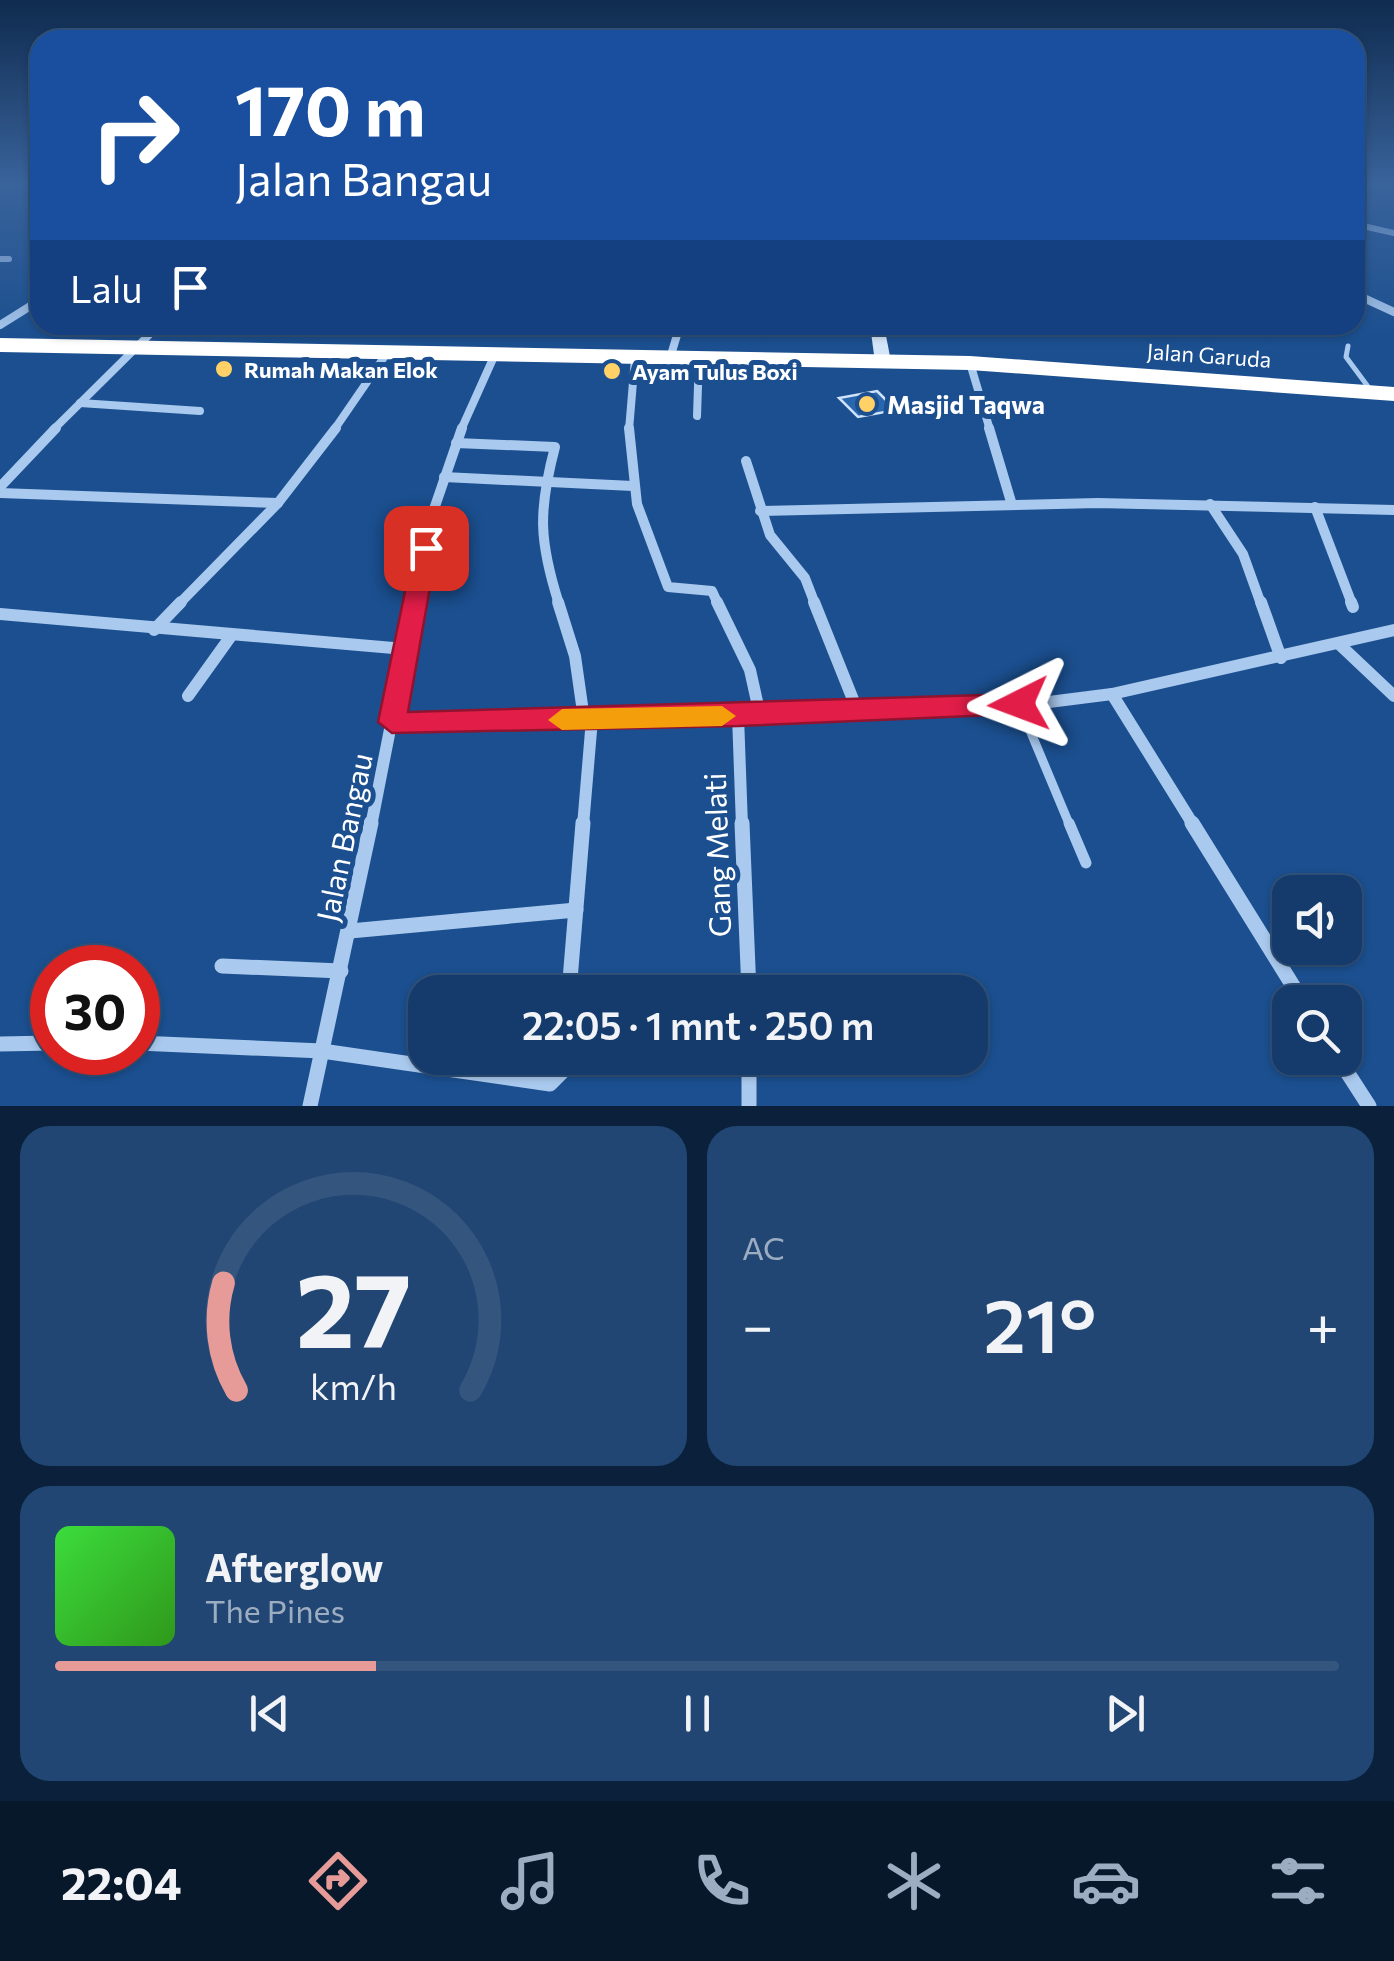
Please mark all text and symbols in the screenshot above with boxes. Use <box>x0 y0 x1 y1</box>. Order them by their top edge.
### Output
text: 170 m <box>235 65 426 150</box>
icon: right <box>70 70 200 200</box>
text: Jalan Bangau <box>235 150 492 205</box>
icon: arrive <box>163 260 218 315</box>
text: Lalu <box>70 264 143 311</box>
street label: Jalan Garuda <box>1146 337 1272 373</box>
place label: Rumah Makan Elok <box>244 356 438 383</box>
marker: Rumah Makan Elok <box>213 358 235 380</box>
place label: Ayam Tulus Boxi <box>632 358 798 385</box>
marker: Ayam Tulus Boxi <box>601 360 623 382</box>
place label: Masjid Taqwa <box>887 389 1045 419</box>
marker: Masjid Taqwa <box>856 393 878 415</box>
pin <box>384 506 469 591</box>
icon: arrive <box>399 521 454 576</box>
position arrow <box>967 652 1071 756</box>
street label: Jalan Bangau <box>307 749 379 925</box>
street label: Gang Melati <box>695 772 737 938</box>
map controls <box>1272 875 1362 1075</box>
button: sound <box>1272 875 1362 965</box>
speed limit sign: 30 <box>30 945 160 1075</box>
button: search <box>1272 985 1362 1075</box>
text: 22:05 · 1 mnt · 250 m <box>522 1001 874 1048</box>
text: AC <box>742 1227 785 1267</box>
text: 27 <box>296 1242 411 1369</box>
text: 21° <box>983 1277 1096 1368</box>
text: − <box>742 1290 773 1357</box>
text: + <box>1307 1290 1339 1357</box>
text: km/h <box>310 1364 397 1407</box>
text: Afterglow <box>205 1543 383 1590</box>
text: The Pines <box>205 1590 345 1630</box>
icon: previous <box>242 1686 297 1741</box>
icon: pause <box>670 1686 725 1741</box>
icon: next <box>1098 1686 1153 1741</box>
icon: directions <box>303 1846 373 1916</box>
icon: music <box>495 1846 565 1916</box>
icon: phone <box>687 1846 757 1916</box>
icon: climate <box>879 1846 949 1916</box>
icon: car <box>1071 1846 1141 1916</box>
icon: filters <box>1263 1846 1333 1916</box>
text: 22:04 <box>61 1854 182 1909</box>

